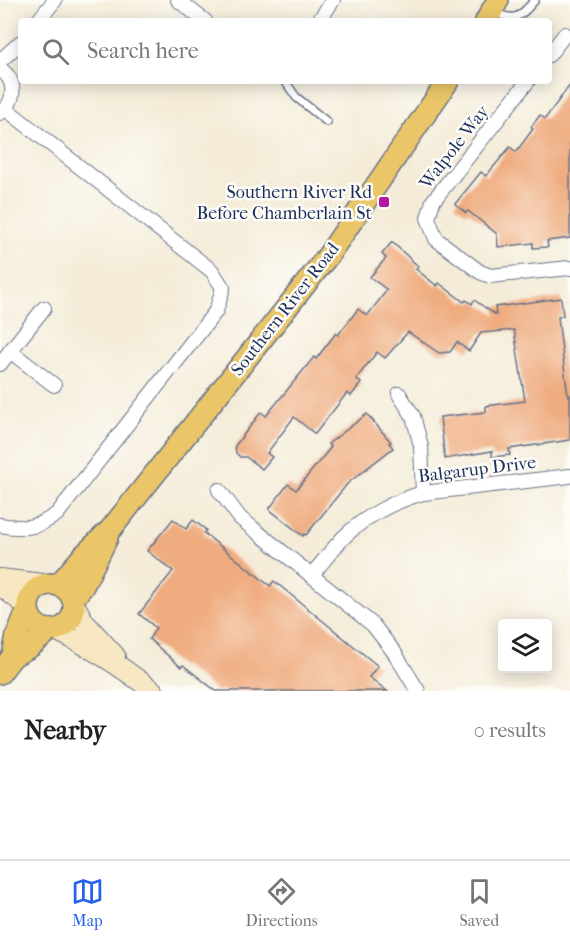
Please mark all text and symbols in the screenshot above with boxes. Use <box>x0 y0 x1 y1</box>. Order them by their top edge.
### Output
search box <box>18 18 552 84</box>
icon: search <box>39 35 72 68</box>
text: Search here <box>87 38 199 64</box>
street label: Walpole Way <box>415 100 494 194</box>
place label: Southern River Rd Before Chamberlain St <box>197 182 373 224</box>
marker: Southern River Rd Before Chamberlain St <box>377 195 391 209</box>
street label: Southern River Road <box>227 239 344 380</box>
street label: Balgarup Drive <box>417 452 537 487</box>
map controls <box>498 619 552 673</box>
button: layers <box>498 619 552 673</box>
text: Nearby <box>24 715 106 746</box>
text: 0 results <box>474 719 546 742</box>
tab: Map <box>71 875 104 930</box>
tab: Directions <box>246 875 318 930</box>
tab: Saved <box>459 875 499 930</box>

